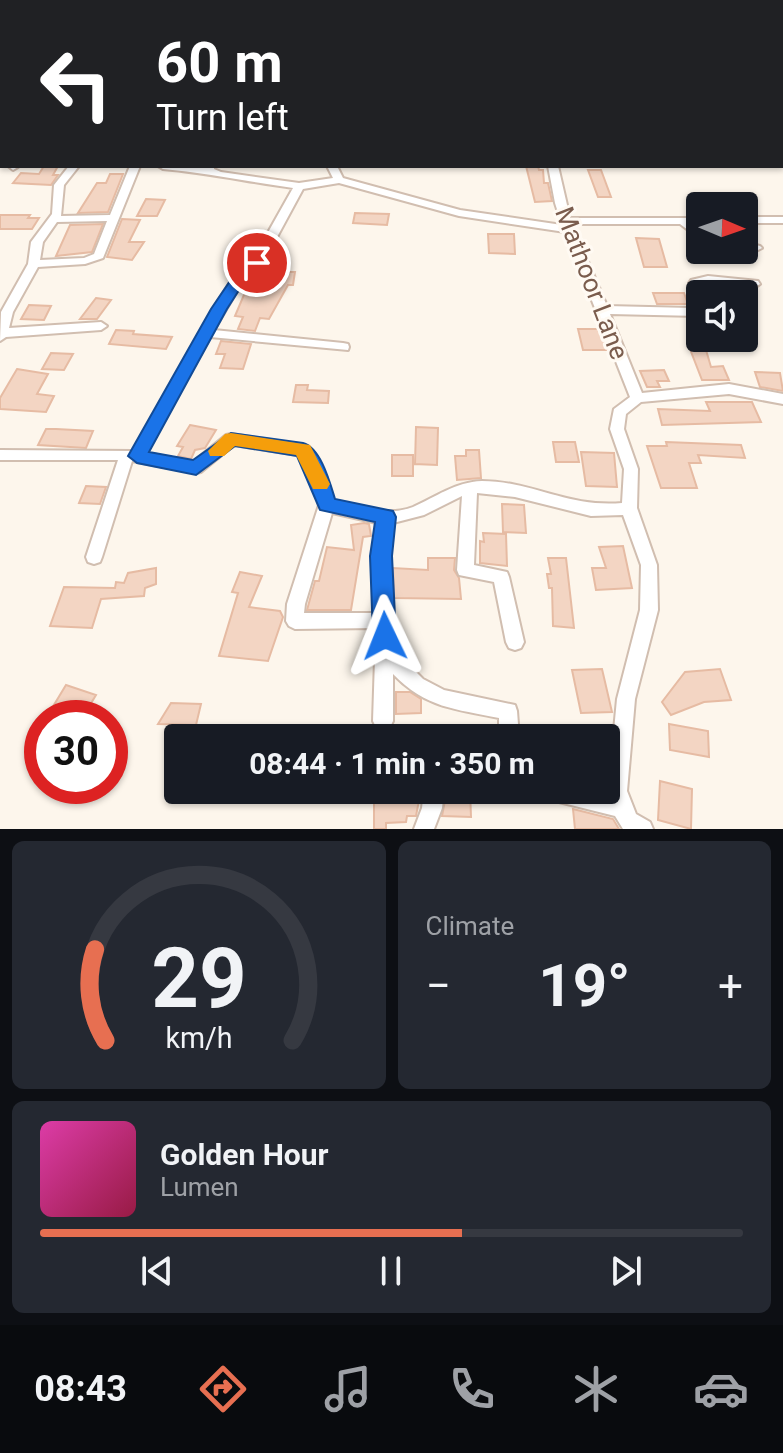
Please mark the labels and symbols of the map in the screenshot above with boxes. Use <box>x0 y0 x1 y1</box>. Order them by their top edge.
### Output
north arrow <box>686 192 758 264</box>
street label: Mathoor Lane <box>549 203 635 363</box>
pin <box>223 229 291 297</box>
position arrow <box>343 594 427 678</box>
speed limit sign: 30 <box>24 700 128 804</box>

